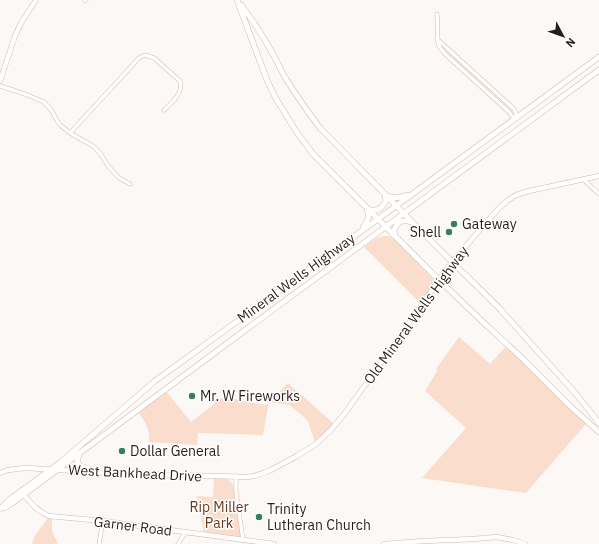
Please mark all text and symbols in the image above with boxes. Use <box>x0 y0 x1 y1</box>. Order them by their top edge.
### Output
north arrow <box>543 16 583 56</box>
text: N <box>563 35 578 50</box>
place label: Gateway <box>462 215 517 233</box>
marker: Gateway <box>449 219 459 229</box>
place label: Shell <box>410 223 441 241</box>
marker: Shell <box>444 227 454 237</box>
street label: Mineral Wells Highway <box>233 229 359 327</box>
street label: Old Mineral Wells Highway <box>360 242 472 388</box>
place label: Mr. W Fireworks <box>200 387 300 405</box>
marker: Mr. W Fireworks <box>187 391 197 401</box>
place label: Dollar General <box>130 442 220 460</box>
marker: Dollar General <box>117 446 127 456</box>
street label: West Bankhead Drive <box>68 461 203 486</box>
park label: Rip Miller Park <box>189 498 249 532</box>
place label: Trinity Lutheran Church <box>267 500 371 534</box>
street label: Garner Road <box>93 512 173 540</box>
marker: Trinity Lutheran Church <box>254 512 264 522</box>

